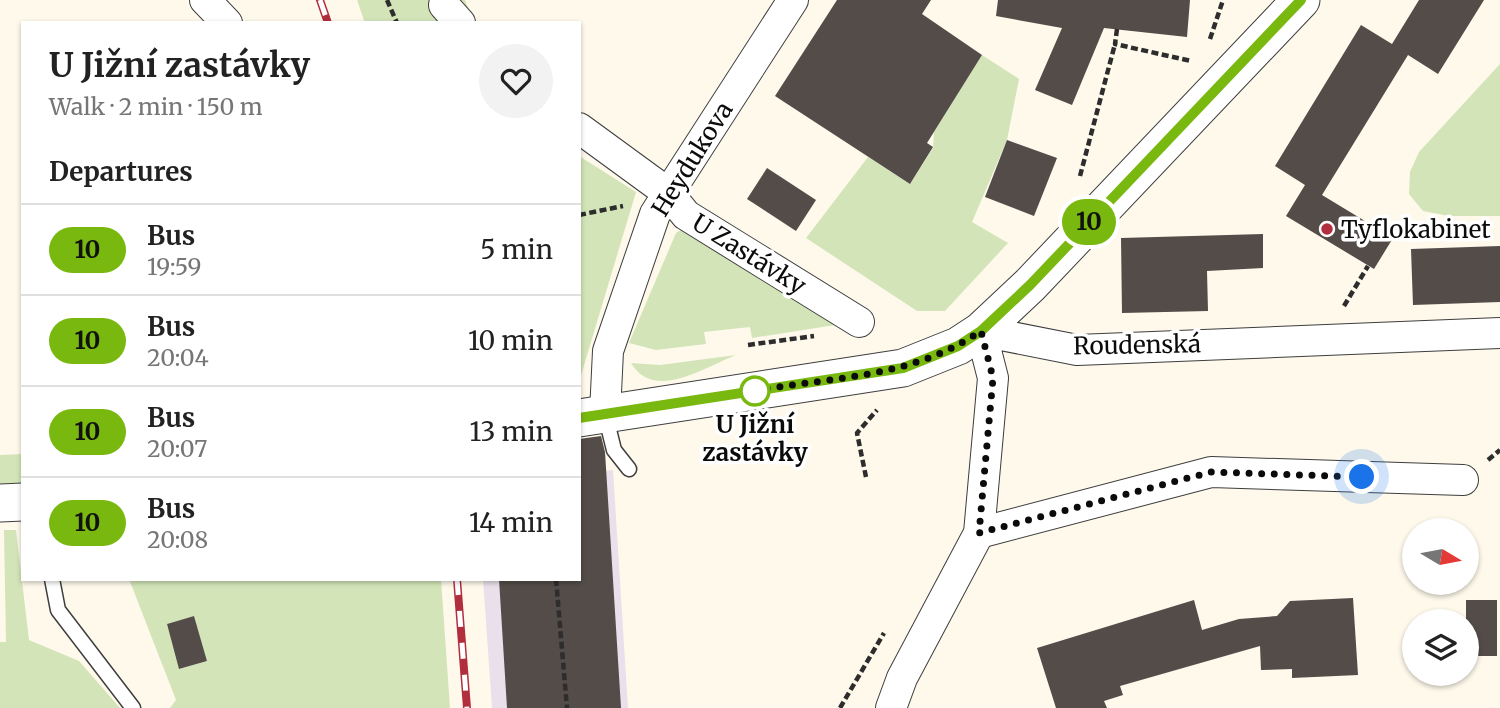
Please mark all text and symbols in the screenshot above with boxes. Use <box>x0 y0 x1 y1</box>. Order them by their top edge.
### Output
button: heart <box>479 44 553 118</box>
text: U Jižní zastávky <box>49 45 310 86</box>
text: Walk · 2 min · 150 m <box>49 92 263 121</box>
street label: Heydukova <box>645 96 739 222</box>
text: Departures <box>49 155 193 188</box>
line badge: 10 <box>1058 199 1120 245</box>
text: 10 <box>1076 206 1102 237</box>
street label: U Zastávky <box>686 207 812 301</box>
place label: Tyflokabinet <box>1341 214 1491 245</box>
text: Bus <box>147 219 195 252</box>
marker: Tyflokabinet <box>1319 221 1335 237</box>
text: 5 min <box>480 233 553 266</box>
text: 10 <box>74 234 101 265</box>
text: 19:59 <box>147 252 201 281</box>
text: Bus <box>147 310 195 343</box>
text: 10 min <box>468 324 553 357</box>
text: 10 <box>74 325 101 356</box>
street label: Roudenská <box>1073 328 1201 362</box>
text: 20:04 <box>147 343 209 372</box>
marker: U Jižní zastávky <box>740 376 770 406</box>
text: Bus <box>147 401 195 434</box>
place label: U Jižní zastávky <box>702 409 809 468</box>
text: 13 min <box>469 415 553 448</box>
text: 10 <box>74 416 101 447</box>
text: 20:07 <box>147 434 207 463</box>
your location <box>1344 459 1379 494</box>
text: Bus <box>147 492 195 525</box>
text: 14 min <box>469 506 553 539</box>
text: 10 <box>74 507 101 538</box>
north arrow <box>1402 518 1479 595</box>
map controls <box>1402 518 1479 686</box>
text: 20:08 <box>147 525 208 554</box>
button: layers <box>1402 609 1479 686</box>

